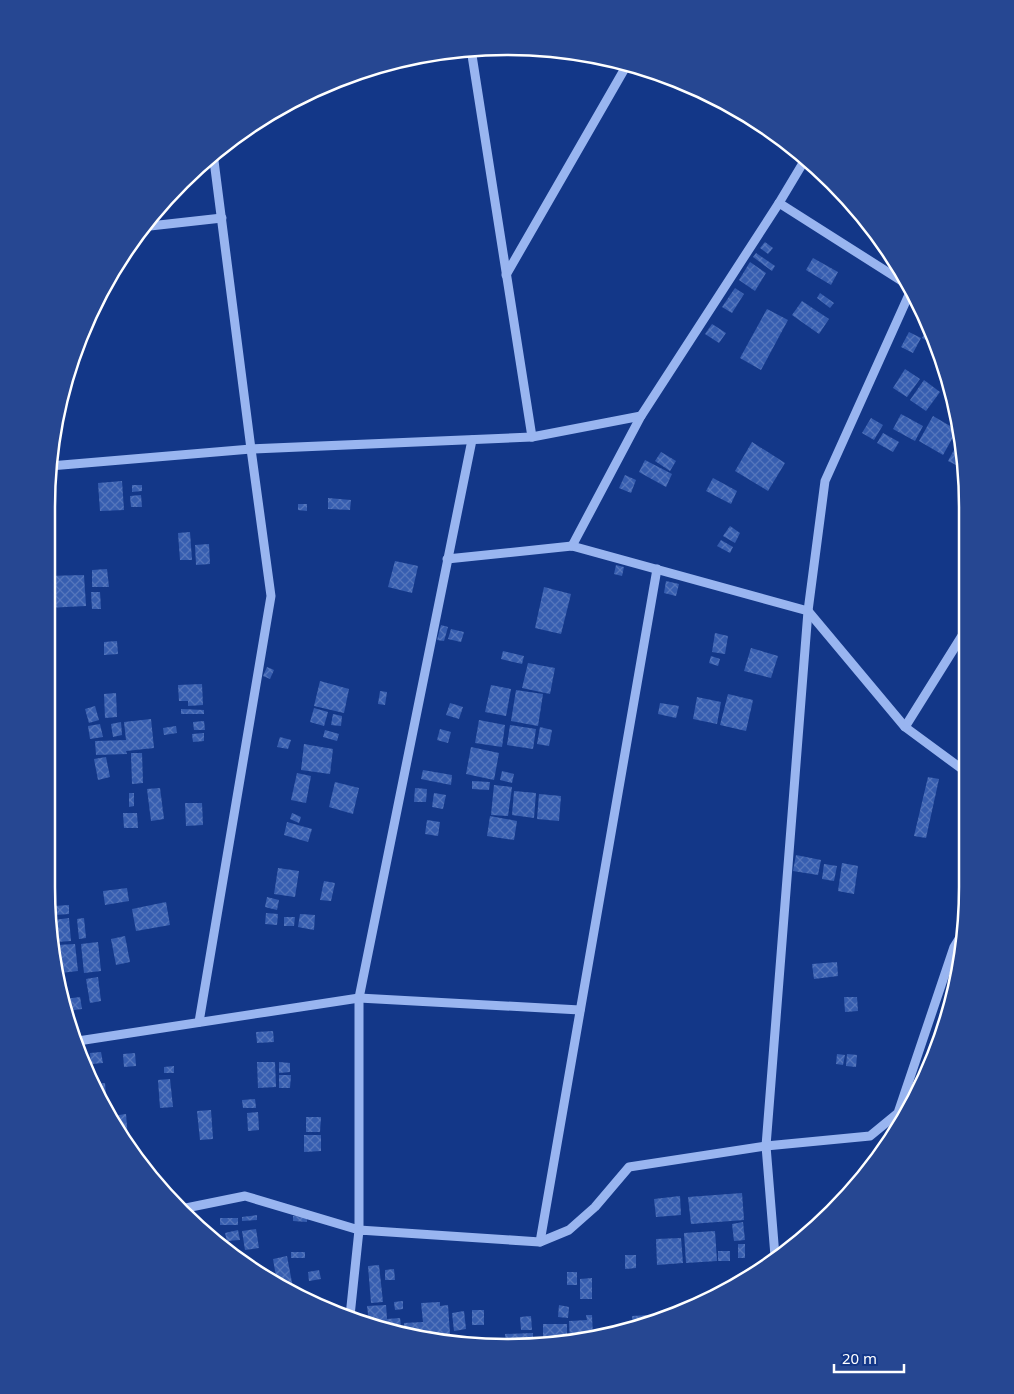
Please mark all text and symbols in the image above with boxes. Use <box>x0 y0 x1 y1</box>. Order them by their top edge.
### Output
scale bar <box>834 1342 904 1374</box>
text: 20 m <box>842 1348 877 1368</box>

